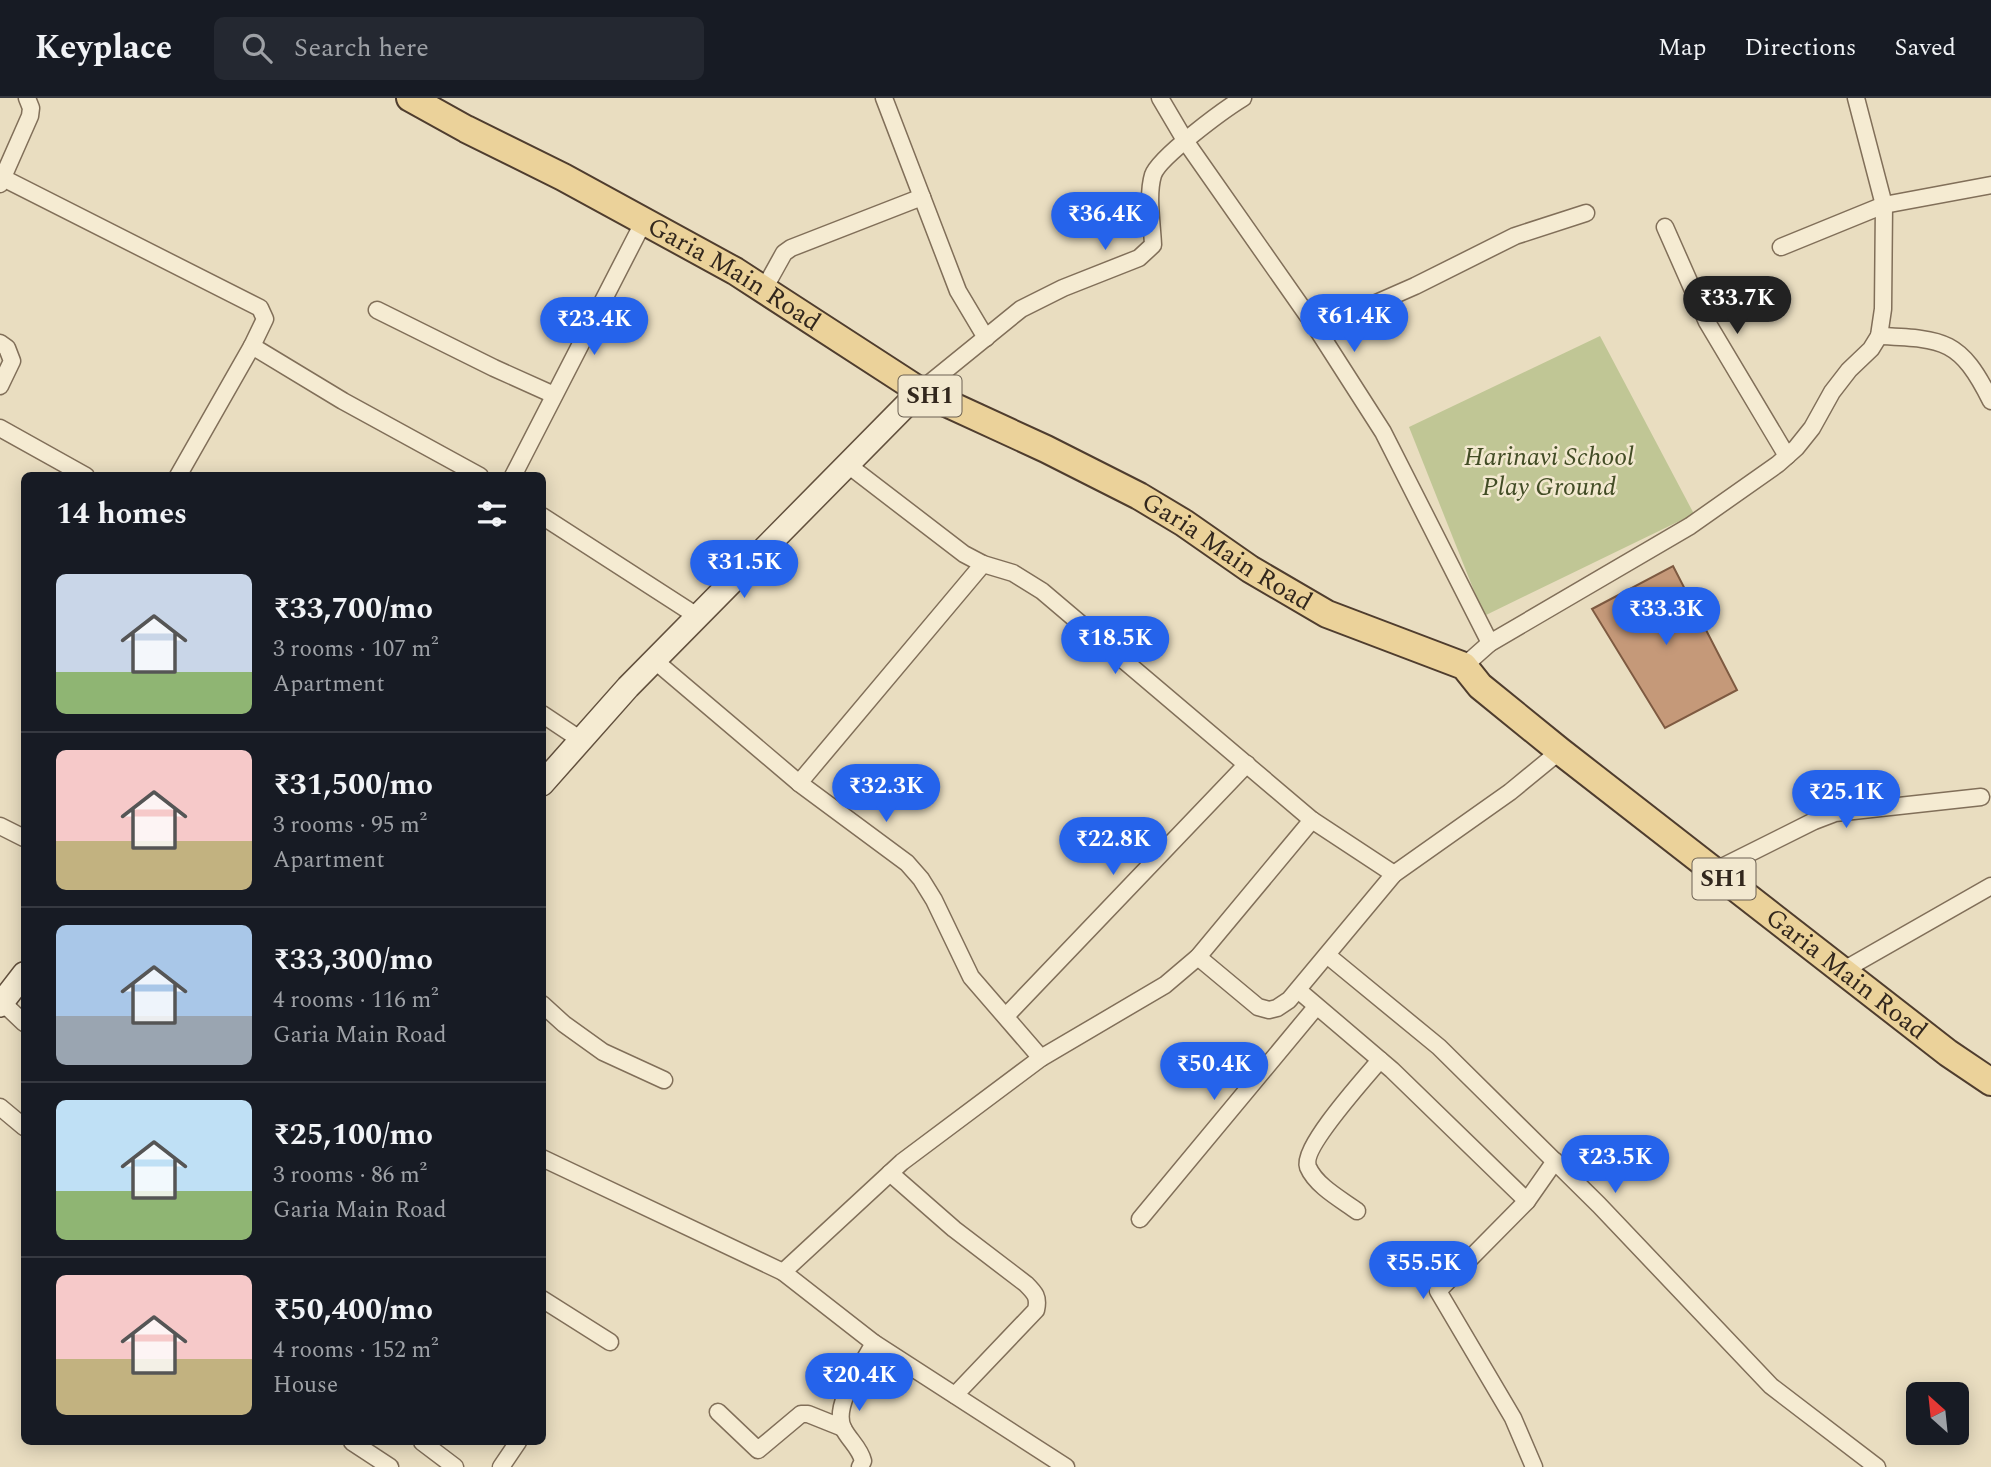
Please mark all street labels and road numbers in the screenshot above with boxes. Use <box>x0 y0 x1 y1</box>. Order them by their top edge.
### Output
street label: Garia Main Road <box>640 207 829 342</box>
road number: SH1 <box>898 376 962 416</box>
street label: Garia Main Road <box>1134 482 1320 621</box>
road number: SH1 <box>1692 858 1756 900</box>
street label: Garia Main Road <box>1757 898 1936 1050</box>

